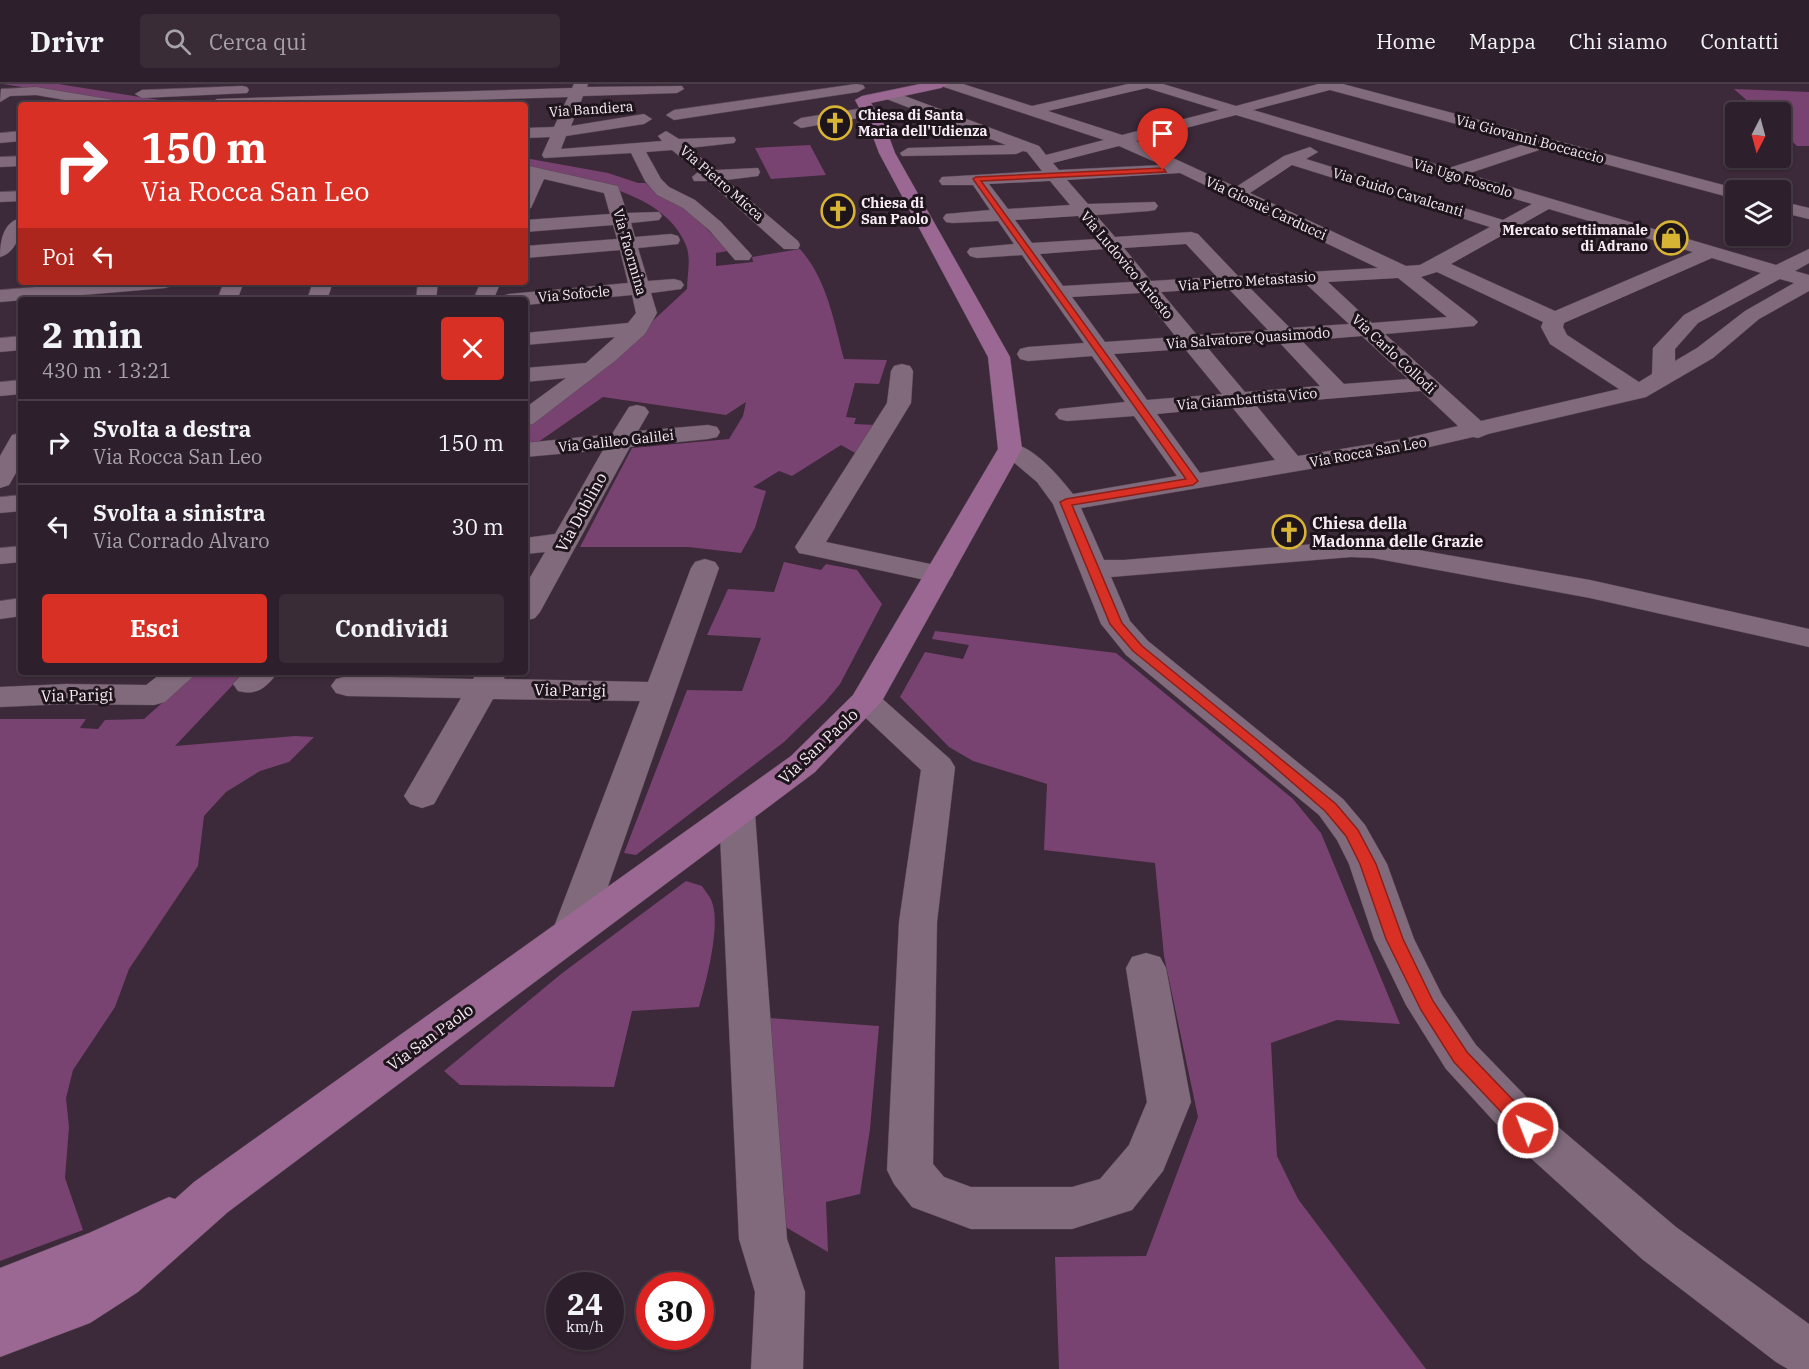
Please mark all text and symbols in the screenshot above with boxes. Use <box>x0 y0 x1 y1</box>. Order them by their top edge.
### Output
search box <box>140 14 560 68</box>
text: Drivr <box>30 23 104 60</box>
icon: search <box>161 25 194 58</box>
text: Cerca qui <box>209 27 307 56</box>
text: Home <box>1376 27 1436 55</box>
text: Mappa <box>1469 27 1536 55</box>
text: Chi siamo <box>1569 27 1667 55</box>
text: Contatti <box>1700 27 1779 55</box>
street label: Via Bandiera <box>548 97 634 121</box>
north arrow <box>1725 102 1791 168</box>
map controls <box>1725 102 1791 246</box>
church icon: Chiesa di Santa Maria dell'Udienza <box>817 105 853 141</box>
place label: Chiesa di Santa Maria dell'Udienza <box>858 106 987 140</box>
pin <box>1137 108 1188 170</box>
street label: Via Giovanni Boccaccio <box>1454 111 1606 168</box>
icon: arrive <box>1146 117 1179 150</box>
text: 150 m <box>141 120 267 175</box>
icon: right <box>42 126 120 204</box>
street label: Via Pietro Micca <box>676 141 768 225</box>
street label: Via Ugo Foscolo <box>1411 154 1515 202</box>
street label: Via Guido Cavalcanti <box>1330 164 1466 220</box>
street label: Via Giosuè Carducci <box>1203 172 1329 244</box>
text: Via Rocca San Leo <box>141 173 370 208</box>
button: layers <box>1725 180 1791 246</box>
church icon: Chiesa di San Paolo <box>820 193 856 229</box>
place label: Chiesa di San Paolo <box>861 194 929 228</box>
street label: Via Taormina <box>609 207 651 298</box>
street label: Via Ludovico Ariosto <box>1077 207 1177 323</box>
shop icon: Mercato settiimanale di Adrano <box>1653 220 1689 256</box>
place label: Mercato settiimanale di Adrano <box>1502 221 1648 255</box>
icon: left <box>87 240 120 273</box>
text: Poi <box>42 242 75 271</box>
street label: Via Pietro Metastasio <box>1178 267 1317 295</box>
street label: Via Sofocle <box>537 282 611 306</box>
street label: Via Carlo Collodi <box>1348 310 1440 398</box>
text: 2 min <box>42 311 143 358</box>
button: close <box>441 317 504 380</box>
street label: Via Salvatore Quasimodo <box>1165 323 1331 353</box>
text: 430 m · 13:21 <box>42 357 171 384</box>
street label: Via Giambattista Vico <box>1176 384 1318 414</box>
text: Svolta a destra <box>93 414 251 443</box>
icon: right <box>42 426 75 459</box>
street label: Via Galileo Galilei <box>557 426 675 456</box>
text: 150 m <box>438 428 504 457</box>
street label: Via Rocca San Leo <box>1308 433 1428 471</box>
text: Via Rocca San Leo <box>93 443 262 470</box>
street label: Via Dublino <box>551 469 611 555</box>
text: Svolta a sinistra <box>93 498 266 527</box>
icon: left <box>42 510 75 543</box>
text: 30 m <box>452 512 504 541</box>
place label: Chiesa della Madonna delle Grazie <box>1312 513 1483 551</box>
church icon: Chiesa della Madonna delle Grazie <box>1271 514 1307 550</box>
text: Via Corrado Alvaro <box>93 527 270 554</box>
button: Esci <box>42 594 267 663</box>
button: Condividi <box>279 594 504 663</box>
street label: Via Parigi <box>534 679 606 701</box>
street label: Via Parigi <box>41 684 113 706</box>
street label: Via San Paolo <box>774 704 862 788</box>
street label: Via San Paolo <box>383 999 477 1075</box>
position arrow <box>1496 1096 1560 1160</box>
speed limit sign: 30 <box>636 1272 714 1350</box>
text: 24 <box>567 1284 603 1323</box>
text: km/h <box>566 1317 604 1336</box>

